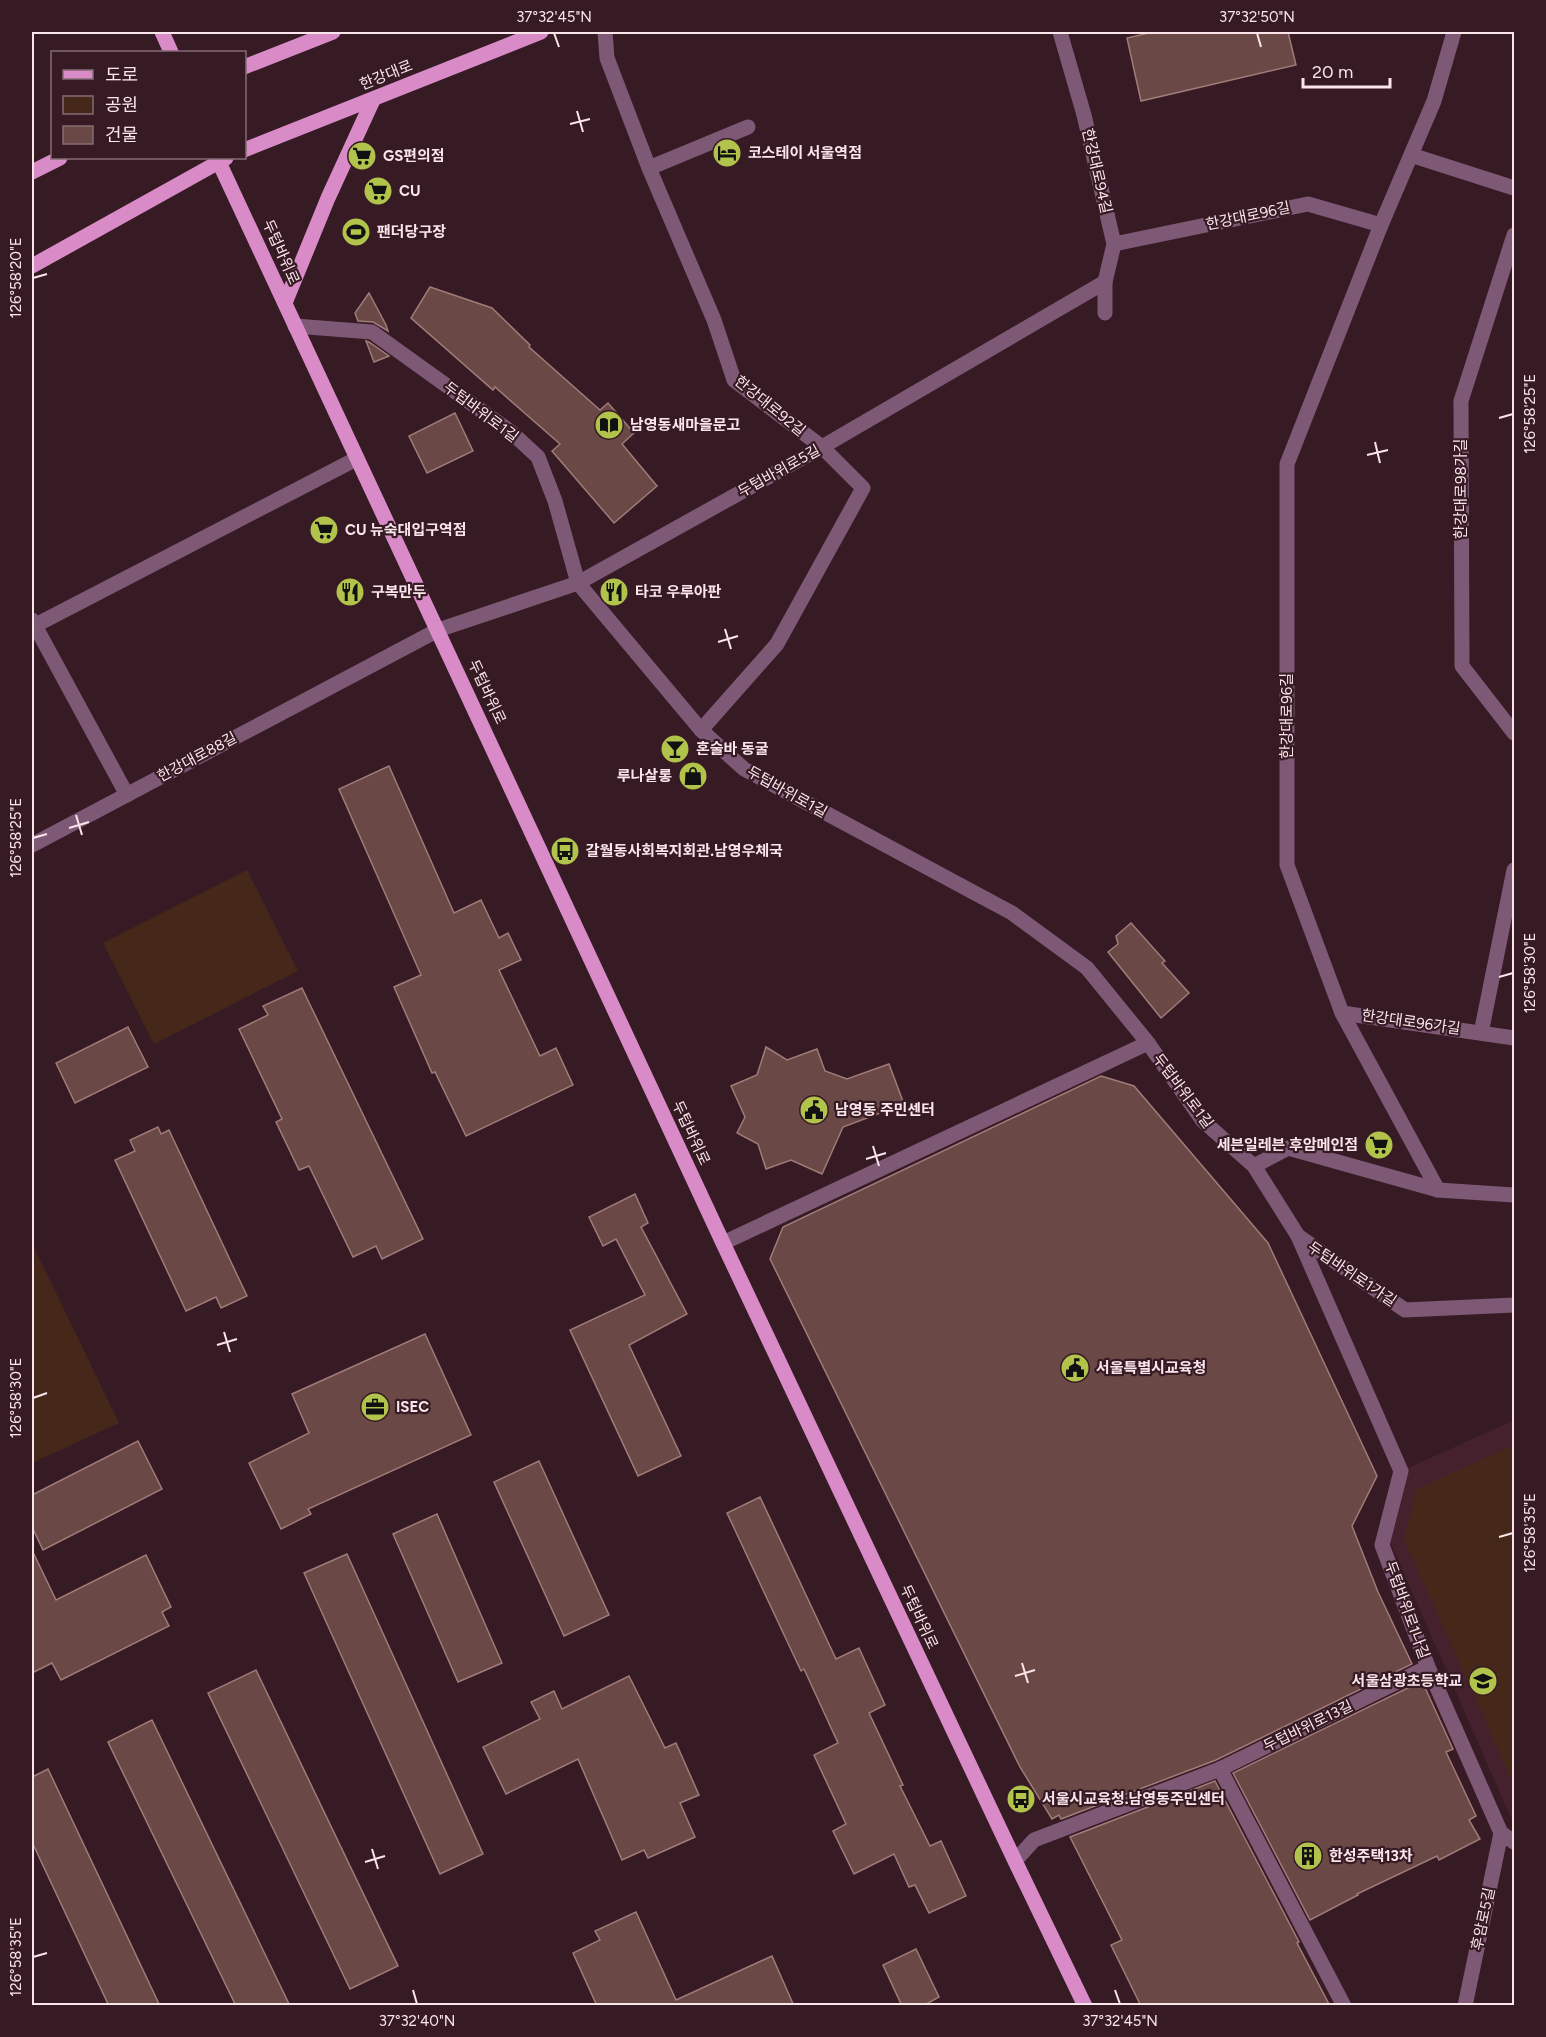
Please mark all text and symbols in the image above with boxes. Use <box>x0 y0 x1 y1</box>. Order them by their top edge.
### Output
text: 37°32'45"N <box>516 8 592 26</box>
text: 37°32'50"N <box>1219 8 1295 26</box>
legend <box>51 51 246 159</box>
scale bar <box>1303 51 1390 89</box>
street label: 한강대로 <box>357 56 415 94</box>
text: 20 m <box>1312 61 1353 83</box>
text: 도로 <box>105 64 138 86</box>
text: 공원 <box>105 94 138 116</box>
text: 건물 <box>105 124 138 146</box>
street label: 한강대로94길 <box>1078 127 1116 215</box>
hotel icon: 코스테이 서울역점 <box>711 137 743 169</box>
supermarket icon: GS편의점 <box>346 140 378 172</box>
place label: 코스테이 서울역점 <box>748 144 862 162</box>
place label: GS편의점 <box>383 147 445 165</box>
supermarket icon: CU <box>362 175 394 207</box>
place label: CU <box>399 182 420 200</box>
street label: 한강대로96길 <box>1204 198 1292 234</box>
sports icon: 팬더당구장 <box>340 216 372 248</box>
street label: 두텁바위로 <box>259 217 303 287</box>
place label: 팬더당구장 <box>377 223 446 241</box>
text: 126°58'20"E <box>7 237 25 319</box>
street label: 한강대로92길 <box>731 372 809 440</box>
text: 126°58'25"E <box>1521 374 1539 454</box>
street label: 두텁바위로1길 <box>440 378 522 446</box>
library icon: 남영동새마을문고 <box>593 409 625 441</box>
place label: 남영동새마을문고 <box>630 416 741 434</box>
street label: 한강대로98가길 <box>1452 439 1470 539</box>
street label: 두텁바위로5길 <box>735 441 823 501</box>
supermarket icon: CU 뉴숙대입구역점 <box>308 514 340 546</box>
place label: CU 뉴숙대입구역점 <box>345 521 467 539</box>
restaurant icon: 구복만두 <box>334 576 366 608</box>
restaurant icon: 타코 우루아판 <box>598 576 630 608</box>
place label: 구복만두 <box>371 583 426 601</box>
place label: 타코 우루아판 <box>635 583 722 601</box>
street label: 두텁바위로 <box>464 657 510 727</box>
street label: 한강대로96길 <box>1278 673 1296 759</box>
street label: 한강대로88길 <box>154 729 240 785</box>
bar icon: 혼술바 동굴 <box>659 733 691 765</box>
place label: 혼술바 동굴 <box>696 740 769 758</box>
shop icon: 루나살롱 <box>677 760 709 792</box>
street label: 두텁바위로1길 <box>744 763 830 821</box>
place label: 루나살롱 <box>617 767 672 785</box>
text: 126°58'25"E <box>7 798 25 878</box>
bus stop icon: 갈월동사회복지회관.남영우체국 <box>549 835 581 867</box>
place label: 갈월동사회복지회관.남영우체국 <box>586 842 783 860</box>
text: 126°58'30"E <box>1521 933 1539 1013</box>
street label: 한강대로96가길 <box>1360 1006 1462 1038</box>
street label: 두텁바위로1길 <box>1149 1050 1217 1132</box>
public building icon: 남영동 주민센터 <box>798 1094 830 1126</box>
street label: 두텁바위로 <box>668 1098 714 1168</box>
place label: 남영동 주민센터 <box>835 1101 935 1119</box>
supermarket icon: 세븐일레븐 후암메인점 <box>1363 1129 1395 1161</box>
place label: 세븐일레븐 후암메인점 <box>1216 1136 1358 1154</box>
street label: 두텁바위로1가길 <box>1304 1238 1400 1310</box>
public building icon: 서울특별시교육청 <box>1059 1352 1091 1384</box>
text: 126°58'30"E <box>7 1358 25 1438</box>
place label: 서울특별시교육청 <box>1096 1359 1206 1377</box>
office icon: ISEC <box>359 1391 391 1423</box>
place label: ISEC <box>396 1398 429 1416</box>
text: 126°58'35"E <box>1521 1493 1539 1573</box>
street label: 두텁바위로1나길 <box>1381 1559 1433 1661</box>
street label: 두텁바위로 <box>896 1582 942 1652</box>
school or university icon: 서울삼광초등학교 <box>1467 1665 1499 1697</box>
place label: 서울삼광초등학교 <box>1352 1672 1462 1690</box>
street label: 두텁바위로13길 <box>1260 1697 1356 1755</box>
bus stop icon: 서울시교육청.남영동주민센터 <box>1005 1783 1037 1815</box>
place label: 서울시교육청.남영동주민센터 <box>1042 1790 1225 1808</box>
building icon: 한성주택13차 <box>1292 1840 1324 1872</box>
place label: 한성주택13차 <box>1329 1847 1413 1865</box>
street label: 후암로5길 <box>1468 1886 1498 1952</box>
text: 126°58'35"E <box>7 1917 25 1997</box>
text: 37°32'40"N <box>379 2012 455 2030</box>
text: 37°32'45"N <box>1082 2012 1158 2030</box>

